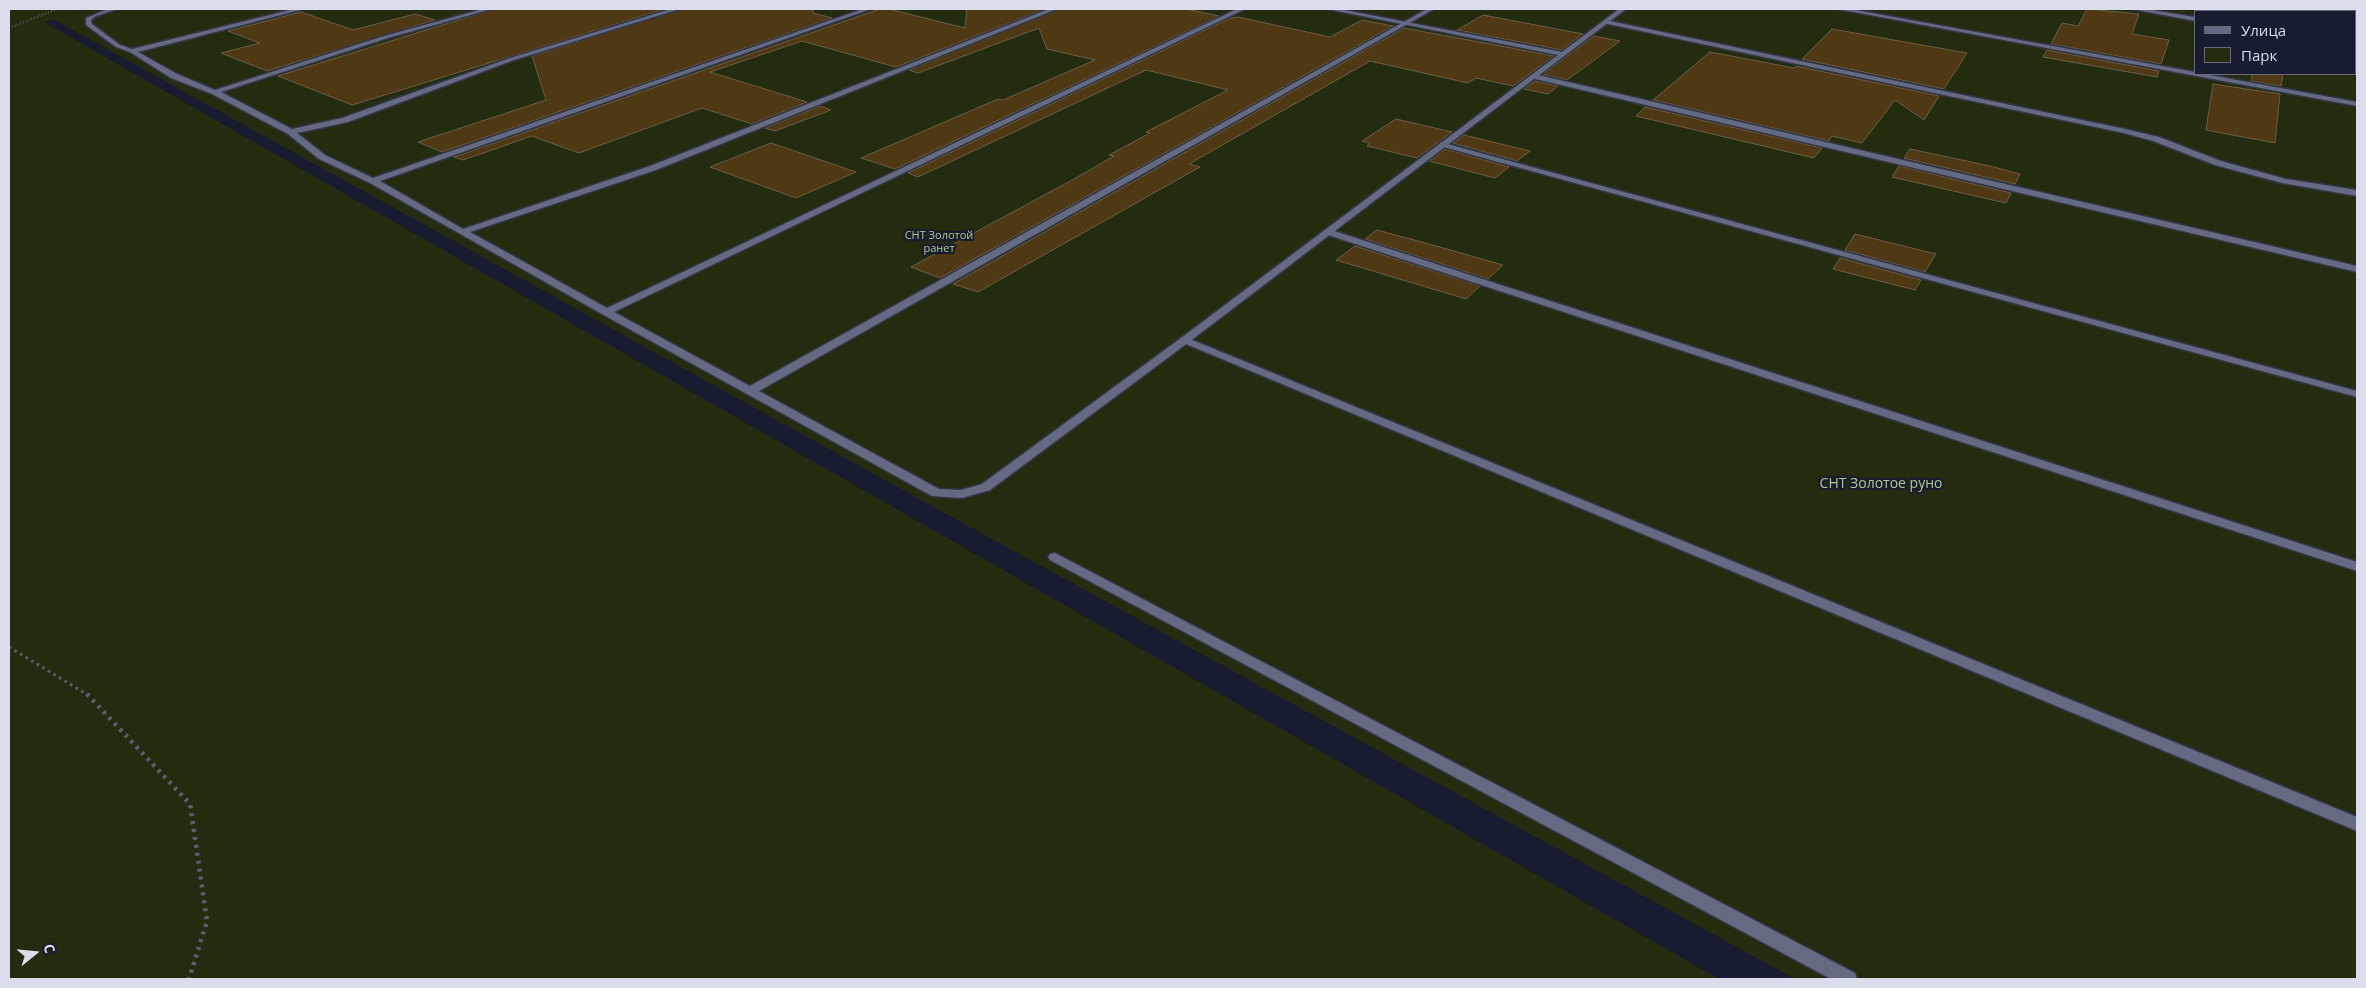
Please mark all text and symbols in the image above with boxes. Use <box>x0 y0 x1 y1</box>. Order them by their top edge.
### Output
legend <box>2194 10 2356 75</box>
text: Улица <box>2241 20 2286 40</box>
text: Парк <box>2241 45 2277 65</box>
park label: СНТ Золотой ранет <box>905 229 973 255</box>
park label: СНТ Золотое руно <box>1820 476 1942 492</box>
north arrow <box>10 928 60 978</box>
text: С <box>39 941 60 956</box>

